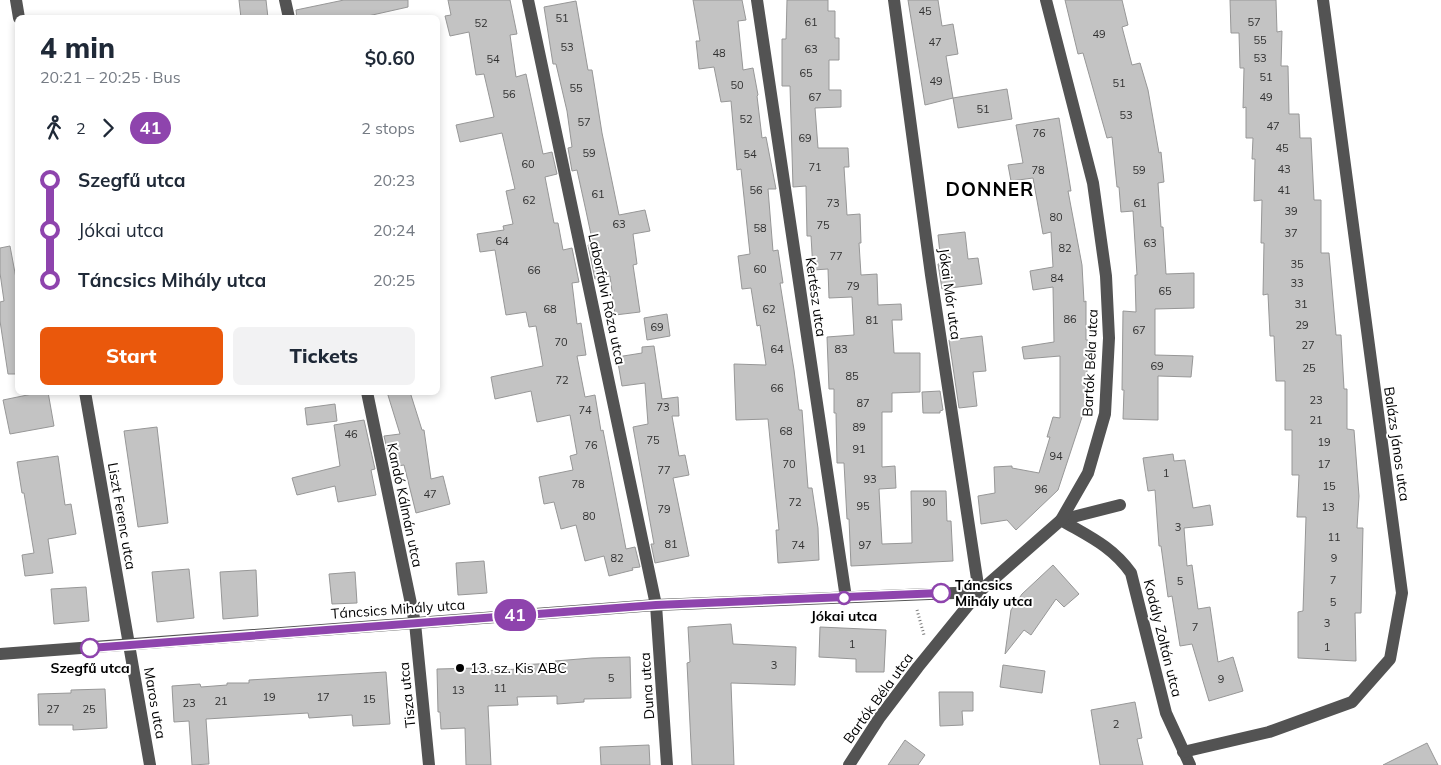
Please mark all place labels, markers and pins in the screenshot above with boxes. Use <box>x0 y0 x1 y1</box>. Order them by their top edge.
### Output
place label: Táncsics Mihály utca <box>955 576 1032 610</box>
marker: Táncsics Mihály utca <box>931 583 951 603</box>
marker: Jókai utca <box>837 591 851 605</box>
place label: Jókai utca <box>811 607 877 625</box>
marker: Szegfű utca <box>80 638 100 658</box>
place label: Szegfű utca <box>50 659 130 677</box>
place label: 13. sz. Kis ABC <box>470 659 567 677</box>
marker: 13. sz. Kis ABC <box>454 662 466 674</box>

